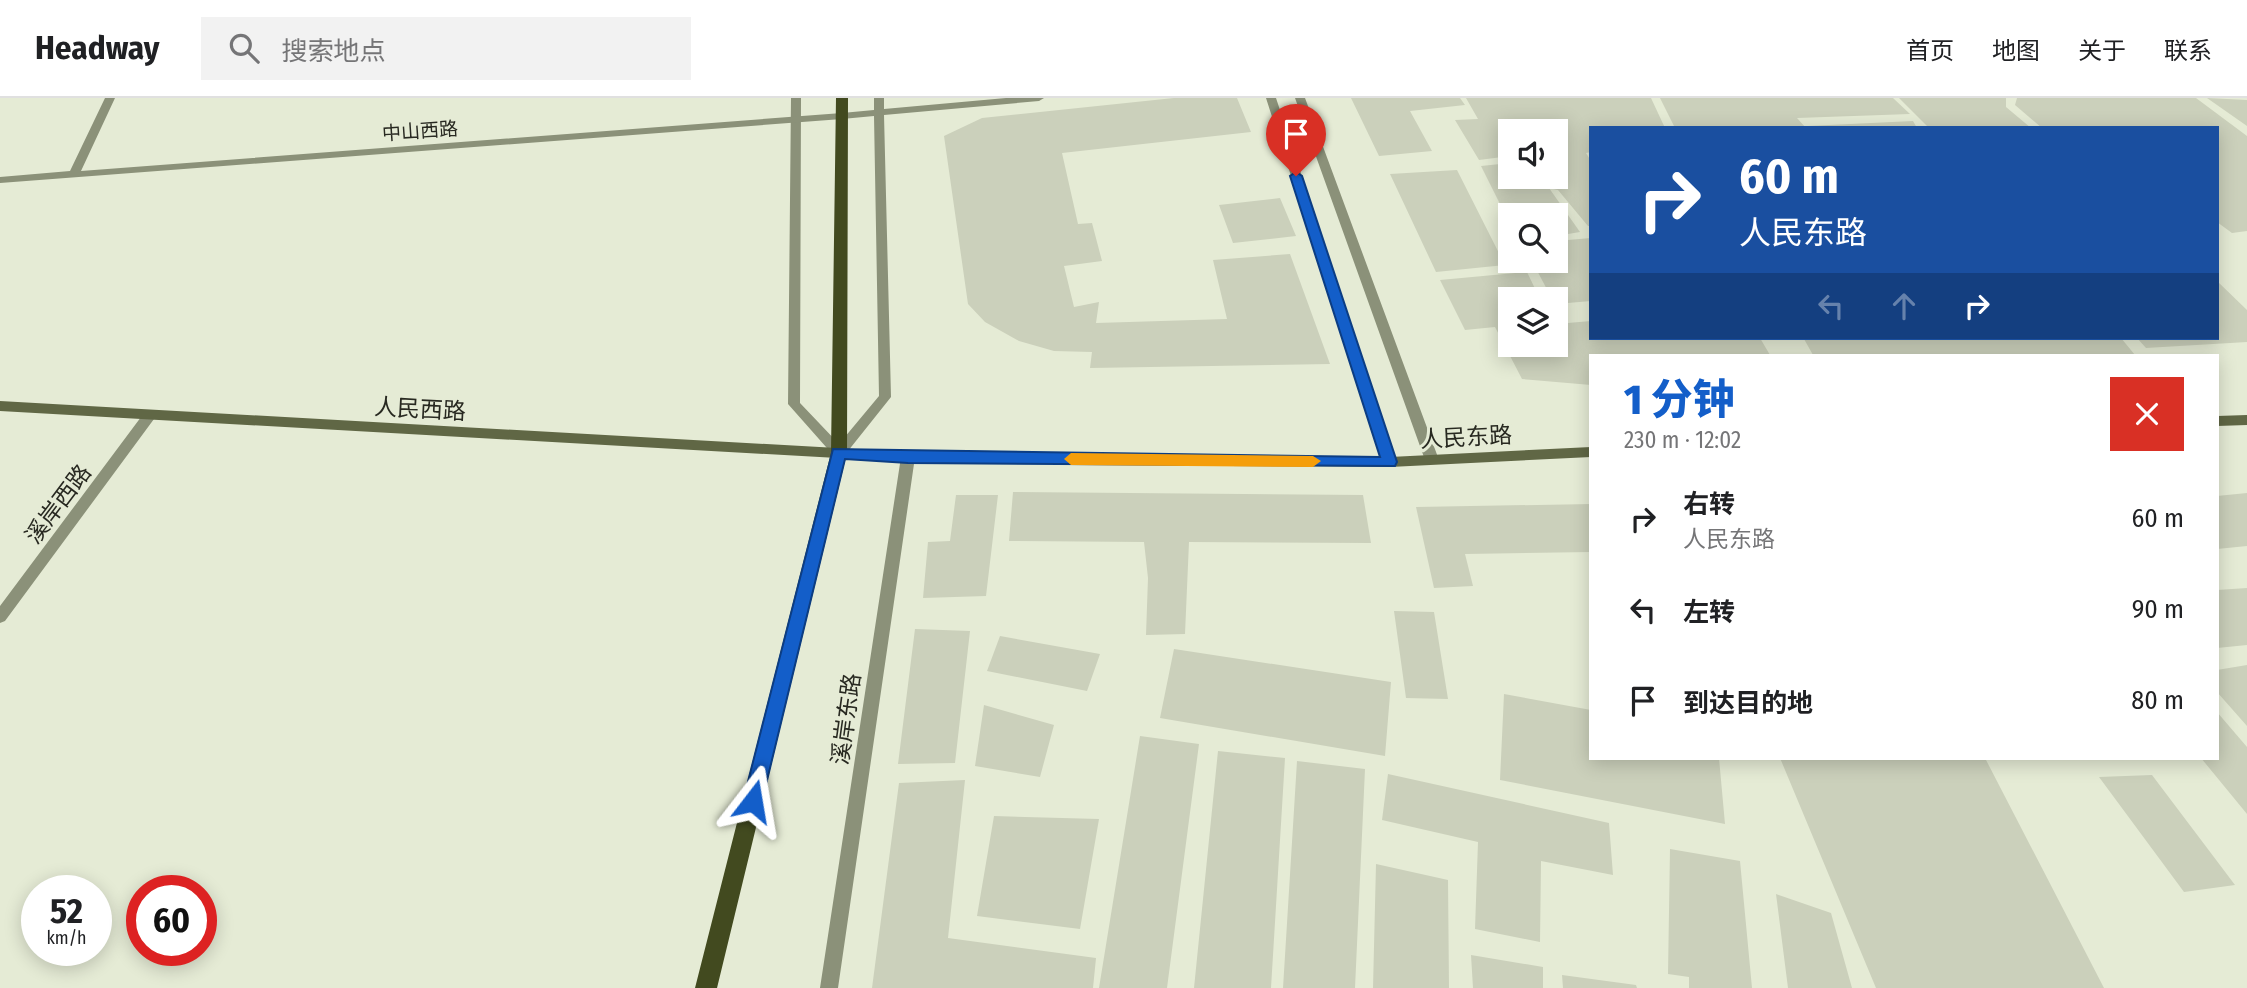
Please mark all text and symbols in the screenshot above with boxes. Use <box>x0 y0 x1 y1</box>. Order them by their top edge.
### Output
search box <box>201 17 691 80</box>
text: Headway <box>35 28 159 68</box>
icon: search <box>225 29 263 67</box>
text: 搜索地点 <box>281 36 386 67</box>
text: 首页 <box>1906 37 1954 65</box>
text: 地图 <box>1992 37 2040 65</box>
text: 关于 <box>2078 37 2126 65</box>
text: 联系 <box>2164 37 2212 65</box>
pin <box>1266 104 1326 176</box>
icon: arrive <box>1277 115 1315 153</box>
street label: 中山西路 <box>381 117 459 145</box>
map controls <box>1498 119 1568 357</box>
button: sound <box>1498 119 1568 189</box>
text: 60 m <box>1739 147 1839 206</box>
icon: right <box>1624 154 1715 245</box>
button: search <box>1498 203 1568 273</box>
text: 人民东路 <box>1739 214 1867 252</box>
button: layers <box>1498 287 1568 357</box>
icon: left <box>1812 287 1850 325</box>
icon: ahead <box>1885 287 1923 325</box>
icon: right <box>1958 287 1996 325</box>
text: 1 分钟 <box>1624 375 1735 425</box>
button: close <box>2110 377 2184 451</box>
street label: 人民西路 <box>373 393 467 425</box>
street label: 人民东路 <box>1419 421 1513 453</box>
text: 230 m · 12:02 <box>1624 426 1741 454</box>
street label: 溪岸西路 <box>19 459 97 549</box>
text: 右转 <box>1683 489 1735 520</box>
icon: right <box>1624 500 1662 538</box>
text: 60 m <box>2131 503 2184 534</box>
text: 人民东路 <box>1683 525 1775 553</box>
icon: left <box>1624 591 1662 629</box>
text: 90 m <box>2132 594 2184 625</box>
text: 左转 <box>1683 597 1735 628</box>
street label: 溪岸东路 <box>826 671 866 767</box>
icon: arrive <box>1624 682 1662 720</box>
text: 80 m <box>2131 685 2184 716</box>
text: 到达目的地 <box>1683 688 1813 719</box>
position arrow <box>716 764 790 838</box>
speed limit sign: 60 <box>126 875 217 966</box>
text: 52 <box>50 890 83 932</box>
text: km/h <box>46 927 87 949</box>

